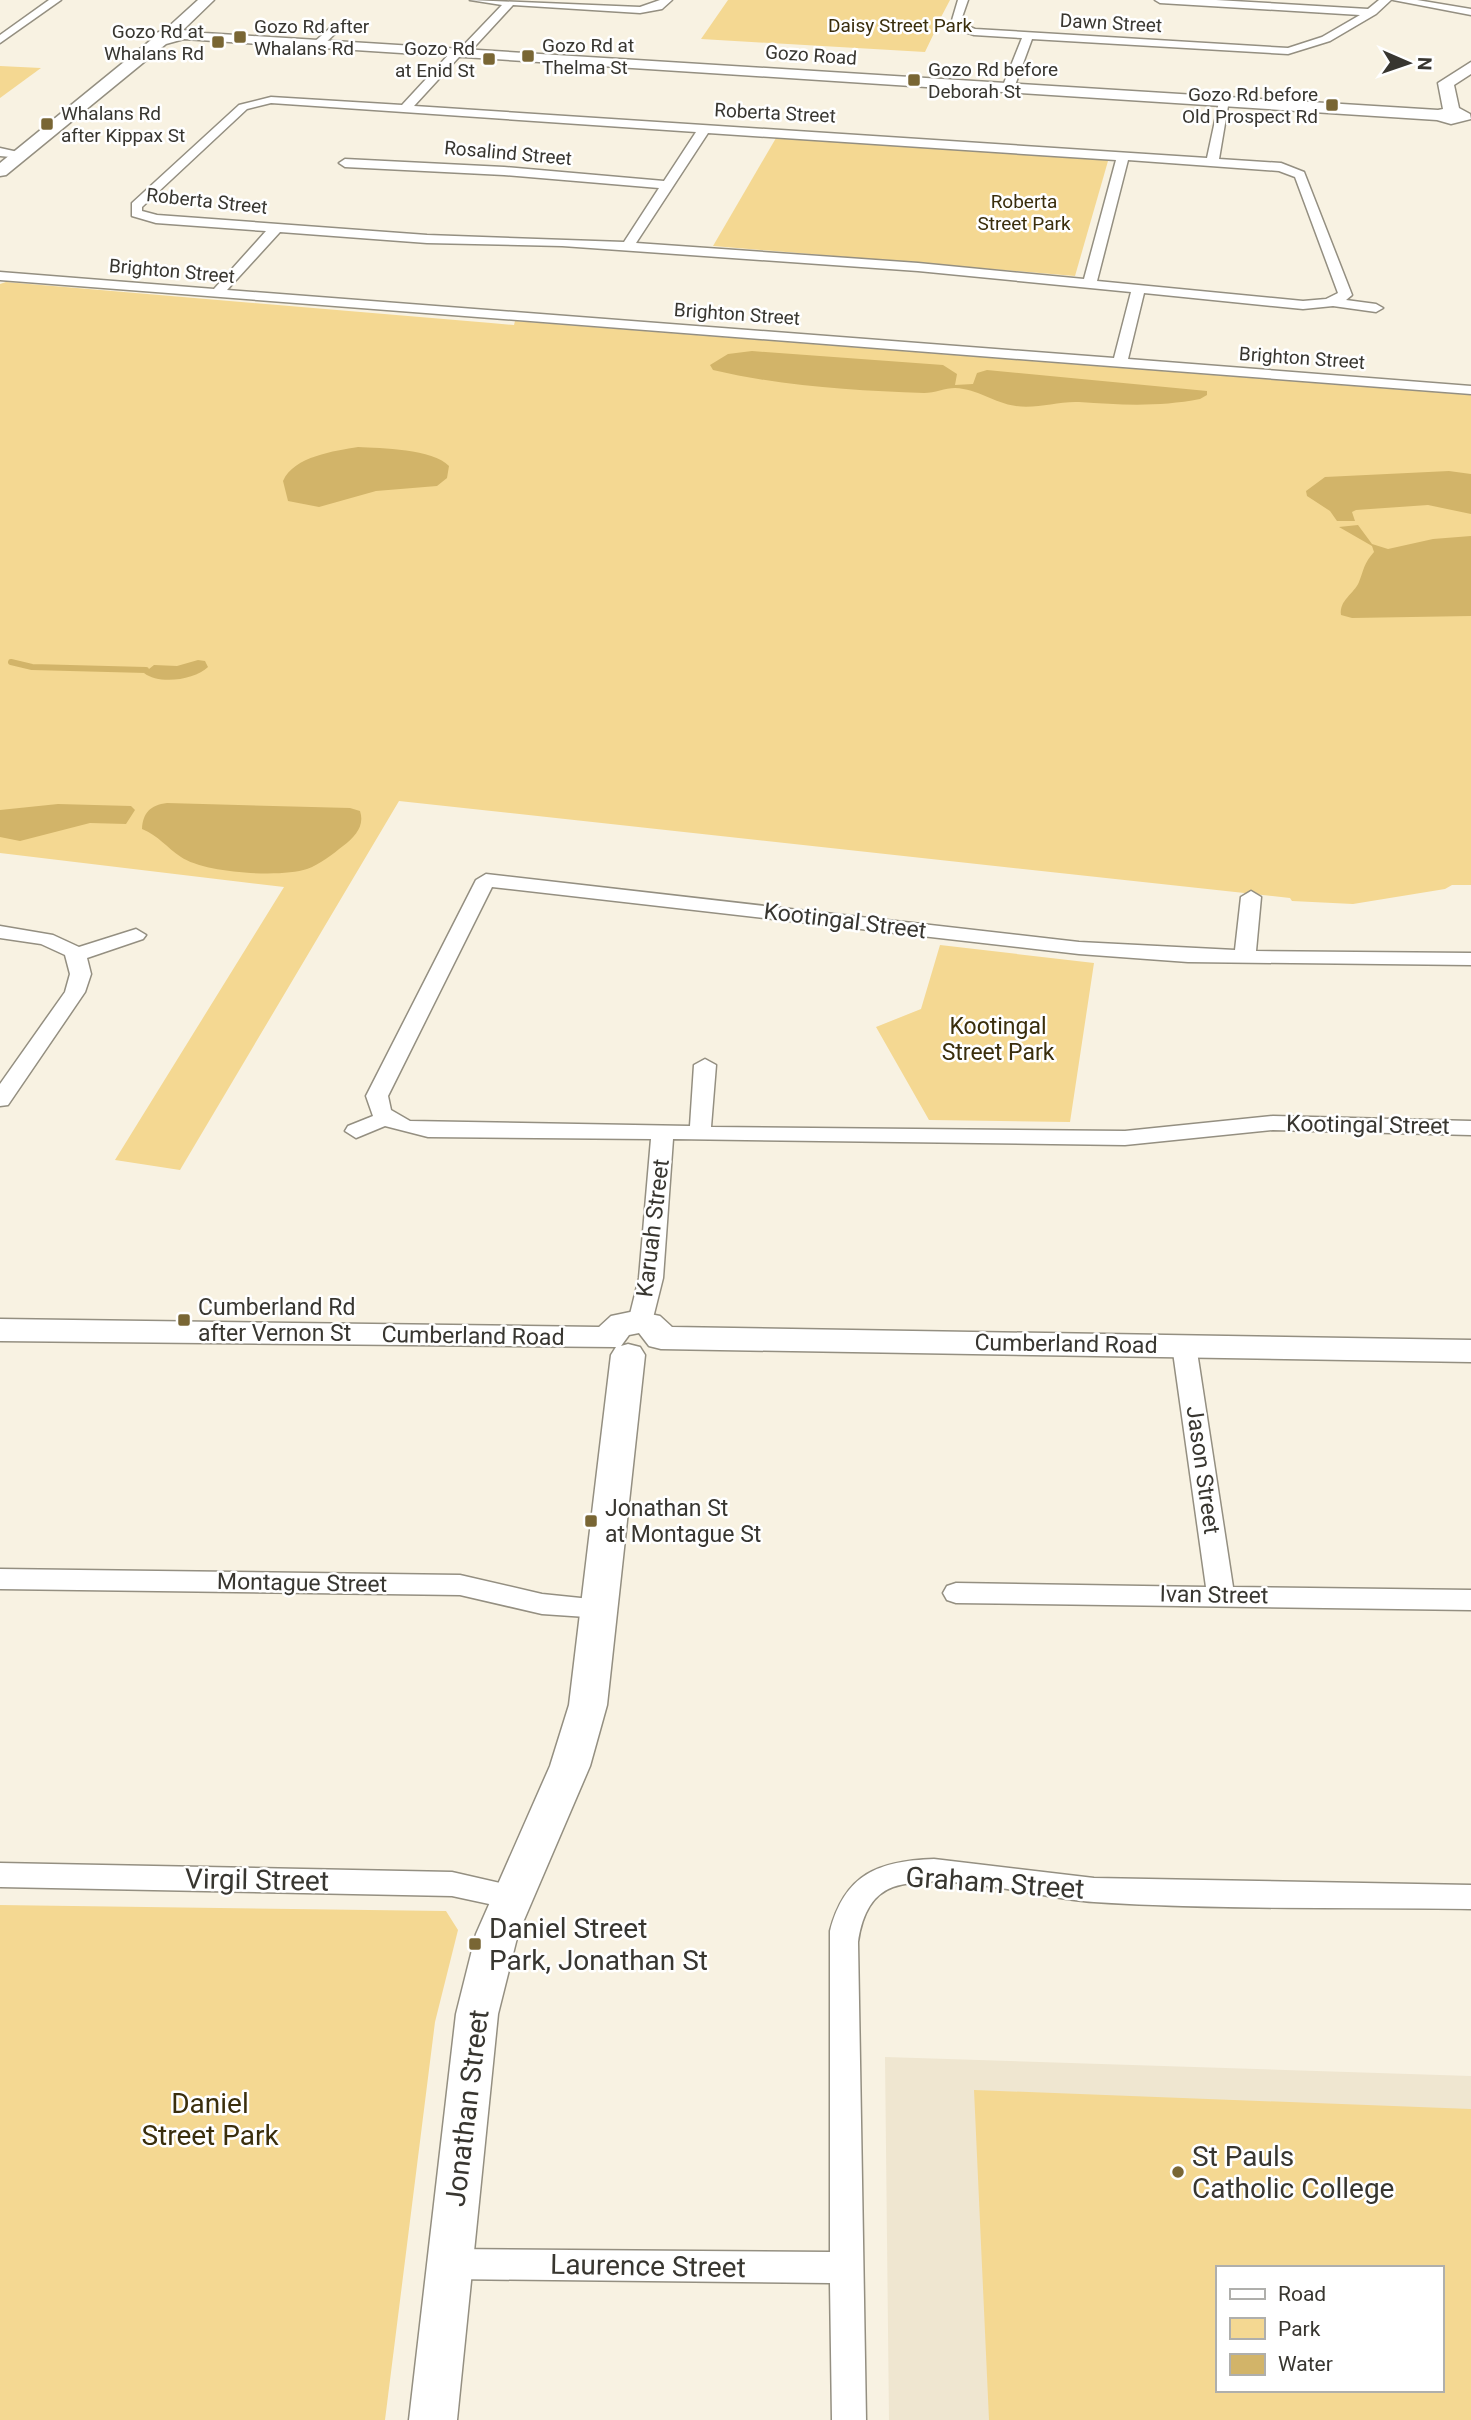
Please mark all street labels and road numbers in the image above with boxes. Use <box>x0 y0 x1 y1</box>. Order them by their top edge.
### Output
street label: Dawn Street <box>1059 9 1163 37</box>
street label: Gozo Road <box>764 40 858 70</box>
street label: Roberta Street <box>714 98 836 128</box>
street label: Rosalind Street <box>443 136 573 170</box>
street label: Roberta Street <box>145 183 269 219</box>
street label: Brighton Street <box>108 254 236 288</box>
street label: Brighton Street <box>673 298 801 330</box>
street label: Brighton Street <box>1238 342 1366 374</box>
street label: Kootingal Street <box>762 898 928 944</box>
street label: Kootingal Street <box>1286 1110 1450 1140</box>
street label: Karuah Street <box>631 1157 675 1299</box>
street label: Cumberland Road <box>381 1321 565 1351</box>
street label: Cumberland Road <box>974 1329 1158 1359</box>
street label: Jason Street <box>1181 1404 1225 1536</box>
street label: Montague Street <box>217 1568 387 1598</box>
street label: Ivan Street <box>1159 1581 1269 1609</box>
street label: Graham Street <box>904 1860 1086 1906</box>
street label: Virgil Street <box>185 1862 329 1898</box>
street label: Jonathan Street <box>439 2008 495 2208</box>
street label: Laurence Street <box>550 2248 746 2284</box>

